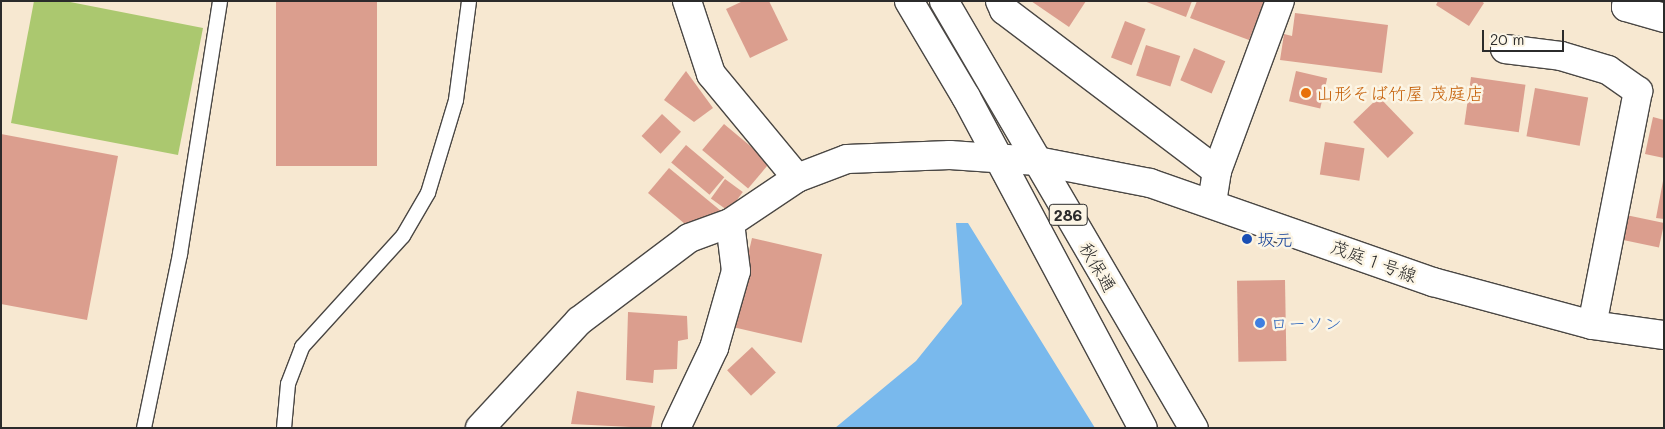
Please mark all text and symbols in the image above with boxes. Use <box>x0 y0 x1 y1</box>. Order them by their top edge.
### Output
scale bar <box>1485 20 1568 52</box>
text: 20 m <box>1490 29 1524 49</box>
place label: 山形そば竹屋 茂庭店 <box>1316 82 1484 104</box>
marker: 山形そば竹屋 茂庭店 <box>1300 87 1312 99</box>
road number: 286 <box>1048 202 1088 228</box>
place label: 坂元 <box>1257 228 1293 250</box>
marker: 坂元 <box>1241 233 1253 245</box>
street label: 茂庭１号線 <box>1328 235 1420 287</box>
street label: 秋保通 <box>1075 238 1121 296</box>
place label: ローソン <box>1270 312 1342 334</box>
marker: ローソン <box>1254 317 1266 329</box>

